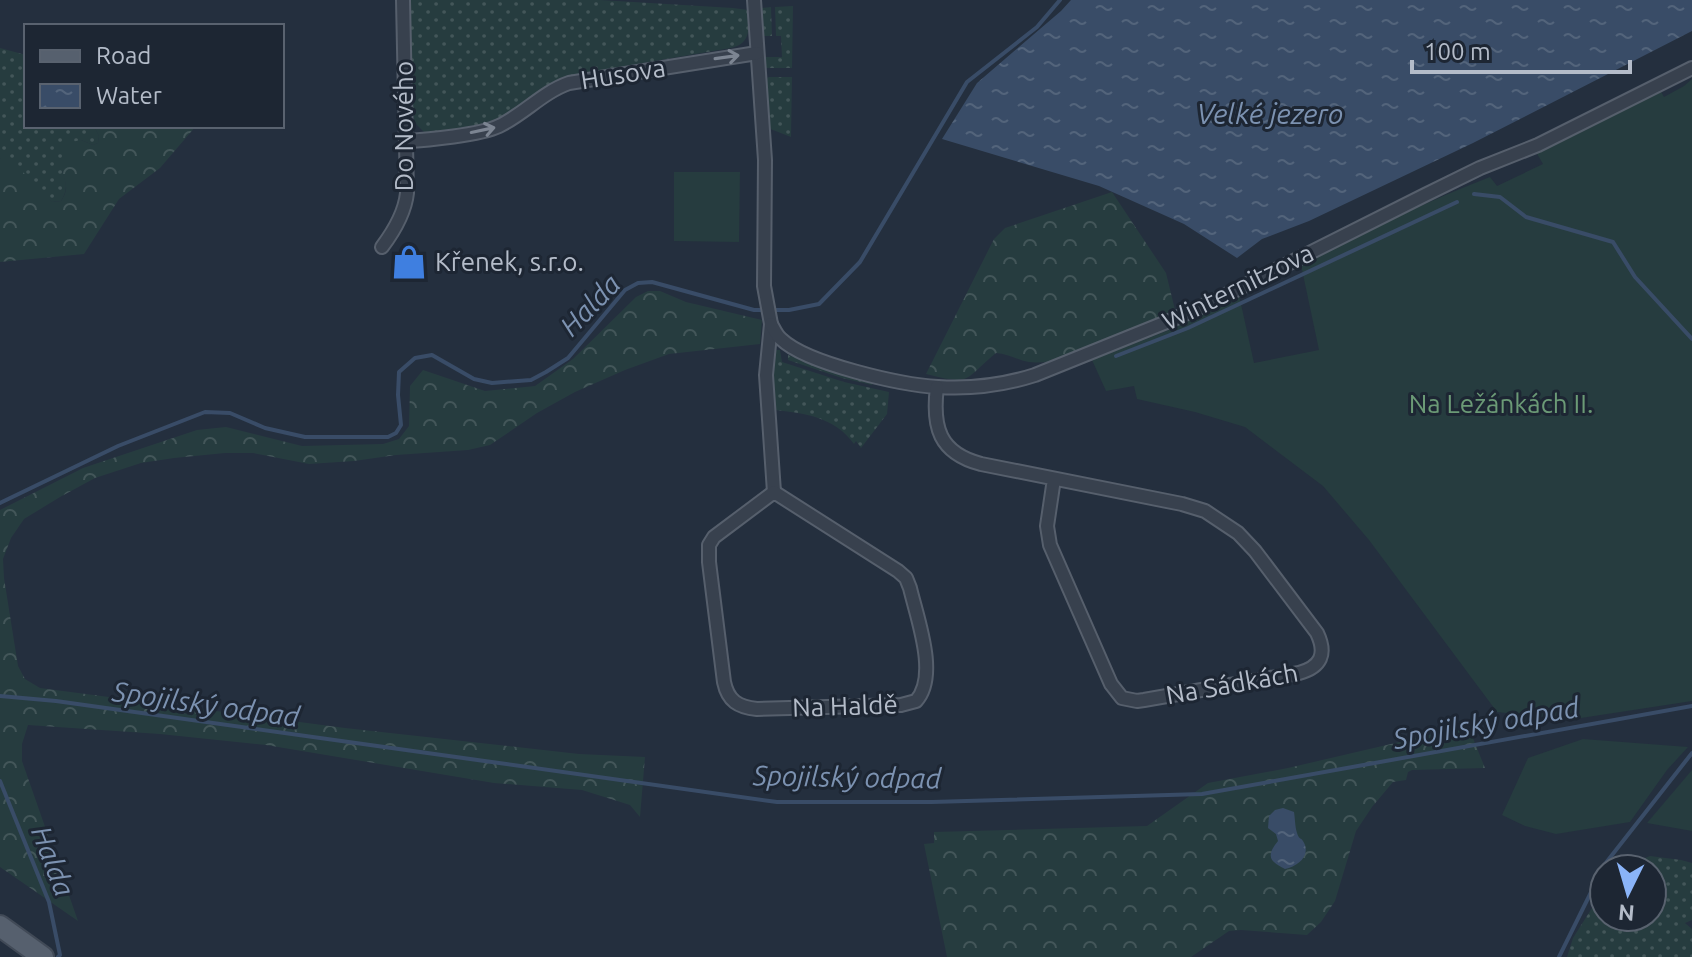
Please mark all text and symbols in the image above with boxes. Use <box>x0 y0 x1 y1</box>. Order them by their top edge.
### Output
legend <box>24 24 284 128</box>
scale bar <box>1412 24 1630 74</box>
text: 100 m <box>1424 38 1491 65</box>
text: Road <box>96 42 151 69</box>
one-way arrow <box>714 49 740 64</box>
street label: Husova <box>578 53 667 95</box>
street label: Do Nového <box>389 61 418 191</box>
text: Water <box>96 82 162 109</box>
water label: Velké jezero <box>1197 98 1343 129</box>
one-way arrow <box>469 122 495 137</box>
street label: Winternitzova <box>1158 237 1318 336</box>
shop icon: Křenek, s.r.o. <box>390 243 428 281</box>
place label: Křenek, s.r.o. <box>435 247 584 276</box>
water label: Halda <box>553 268 626 341</box>
park label: Na Ležánkách II. <box>1409 389 1593 418</box>
street label: Na Sádkách <box>1164 658 1300 709</box>
water label: Spojilský odpad <box>110 675 303 732</box>
street label: Na Haldě <box>792 689 898 722</box>
water label: Spojilský odpad <box>1389 691 1583 754</box>
water label: Spojilský odpad <box>752 759 943 794</box>
water label: Halda <box>26 822 81 900</box>
north arrow <box>1588 853 1668 933</box>
text: N <box>1617 900 1635 927</box>

